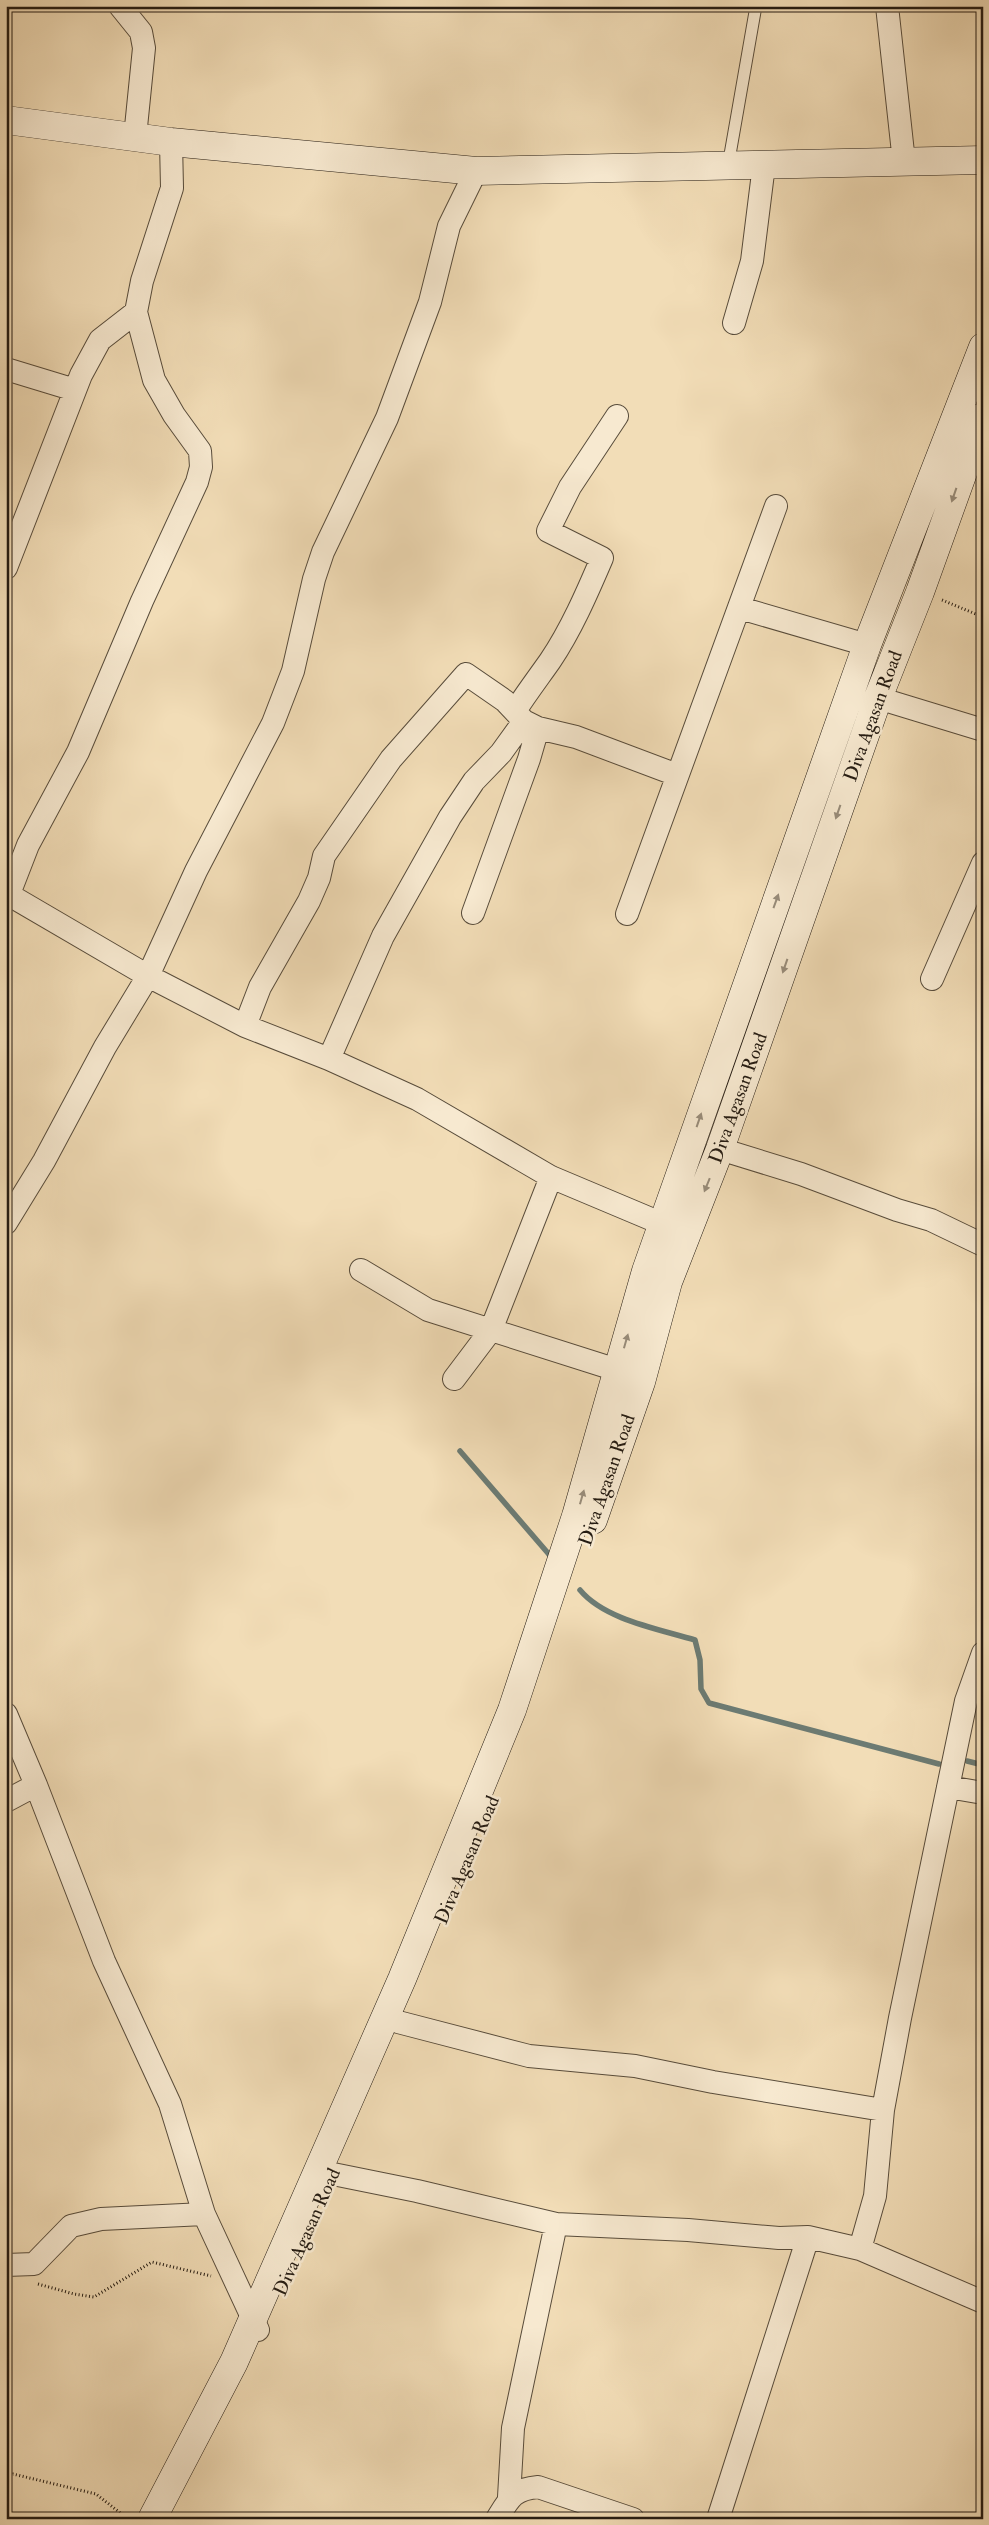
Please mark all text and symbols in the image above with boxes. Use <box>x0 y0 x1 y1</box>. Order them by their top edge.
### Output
one-way arrow <box>949 488 957 503</box>
street label: Diva Agasan Road <box>838 647 908 785</box>
one-way arrow <box>834 805 842 820</box>
one-way arrow <box>772 893 780 908</box>
one-way arrow <box>780 958 788 973</box>
street label: Diva Agasan Road <box>703 1029 773 1167</box>
one-way arrow <box>696 1113 703 1128</box>
one-way arrow <box>702 1177 710 1192</box>
one-way arrow <box>622 1333 630 1348</box>
street label: Diva Agasan Road <box>573 1411 641 1549</box>
one-way arrow <box>578 1490 586 1505</box>
street label: Diva Agasan Road <box>429 1791 505 1928</box>
street label: Diva Agasan Road <box>268 2164 346 2300</box>

